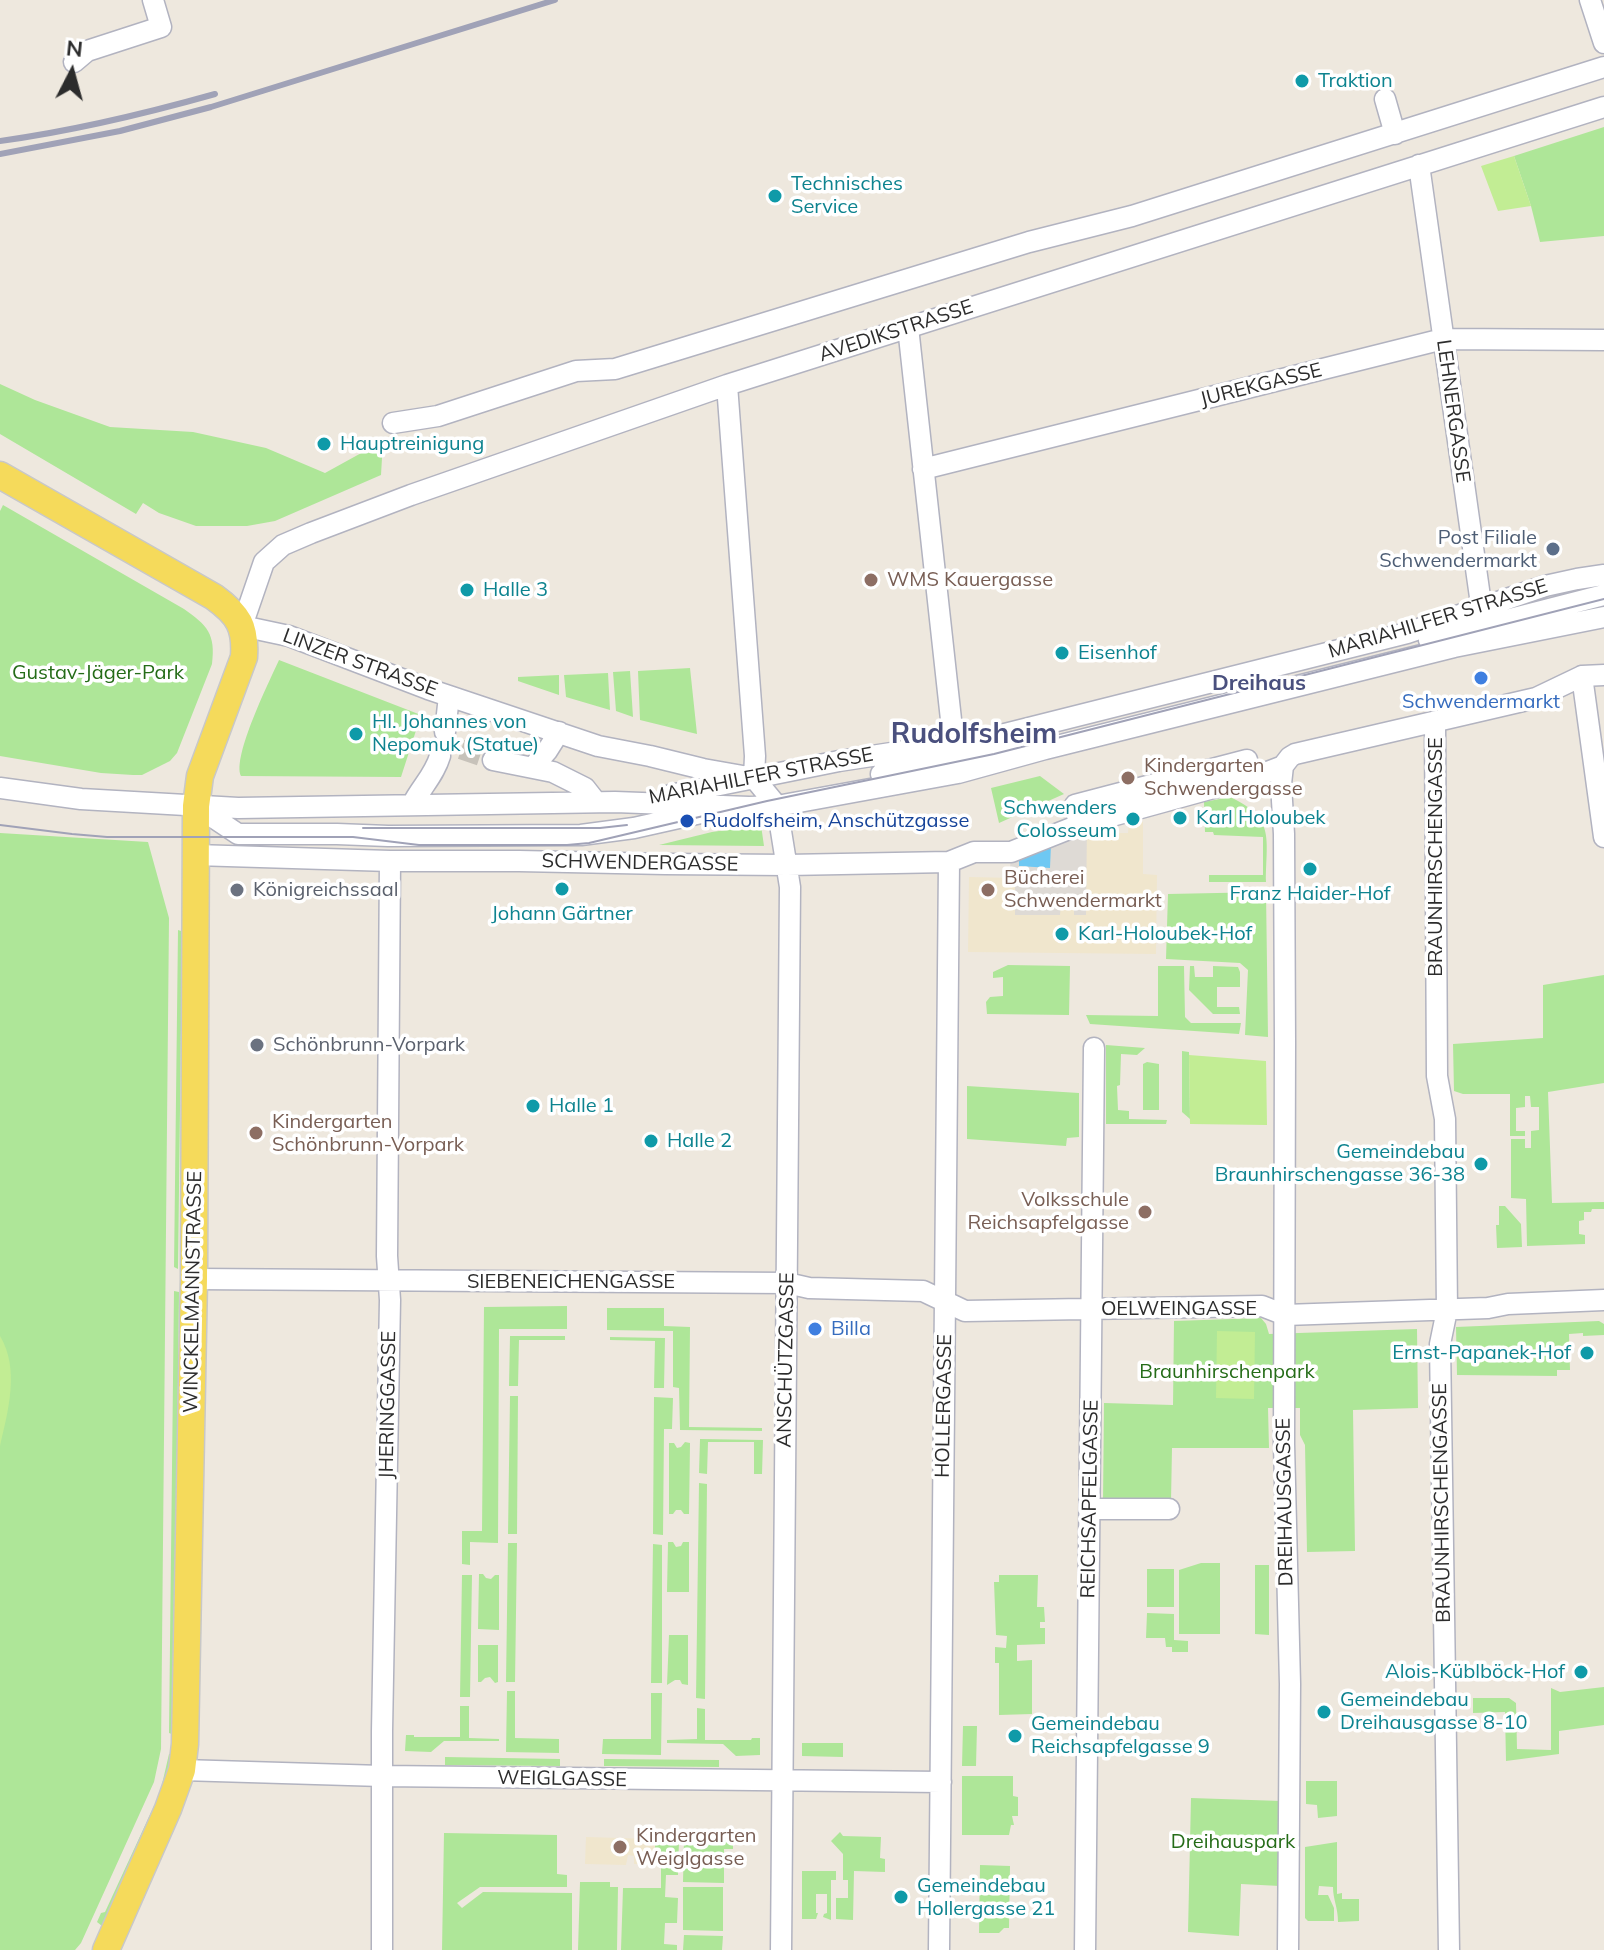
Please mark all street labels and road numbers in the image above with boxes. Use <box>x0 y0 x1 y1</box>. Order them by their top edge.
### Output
street label: AVEDIKSTRASSE <box>816 295 976 367</box>
street label: LEHNERGASSE <box>1431 338 1475 484</box>
street label: JUREKGASSE <box>1198 358 1324 412</box>
street label: MARIAHILFER STRASSE <box>1325 574 1551 664</box>
street label: LINZER STRASSE <box>279 624 441 702</box>
street label: BRAUNHIRSCHENGASSE <box>1424 737 1448 977</box>
street label: MARIAHILFER STRASSE <box>647 742 875 810</box>
street label: SCHWENDERGASSE <box>541 849 739 877</box>
street label: WINCKELMANNSTRASSE <box>179 1171 207 1413</box>
street label: SIEBENEICHENGASSE <box>467 1270 675 1294</box>
street label: ANSCHÜTZGASSE <box>772 1272 800 1448</box>
street label: OELWEINGASSE <box>1101 1297 1257 1321</box>
street label: JHERINGGASSE <box>375 1331 401 1479</box>
street label: HOLLERGASSE <box>931 1334 957 1478</box>
street label: BRAUNHIRSCHENGASSE <box>1428 1383 1456 1623</box>
street label: REICHSAPFELGASSE <box>1076 1399 1104 1599</box>
street label: DREIHAUSGASSE <box>1272 1418 1298 1586</box>
street label: WEIGLGASSE <box>497 1766 627 1792</box>

